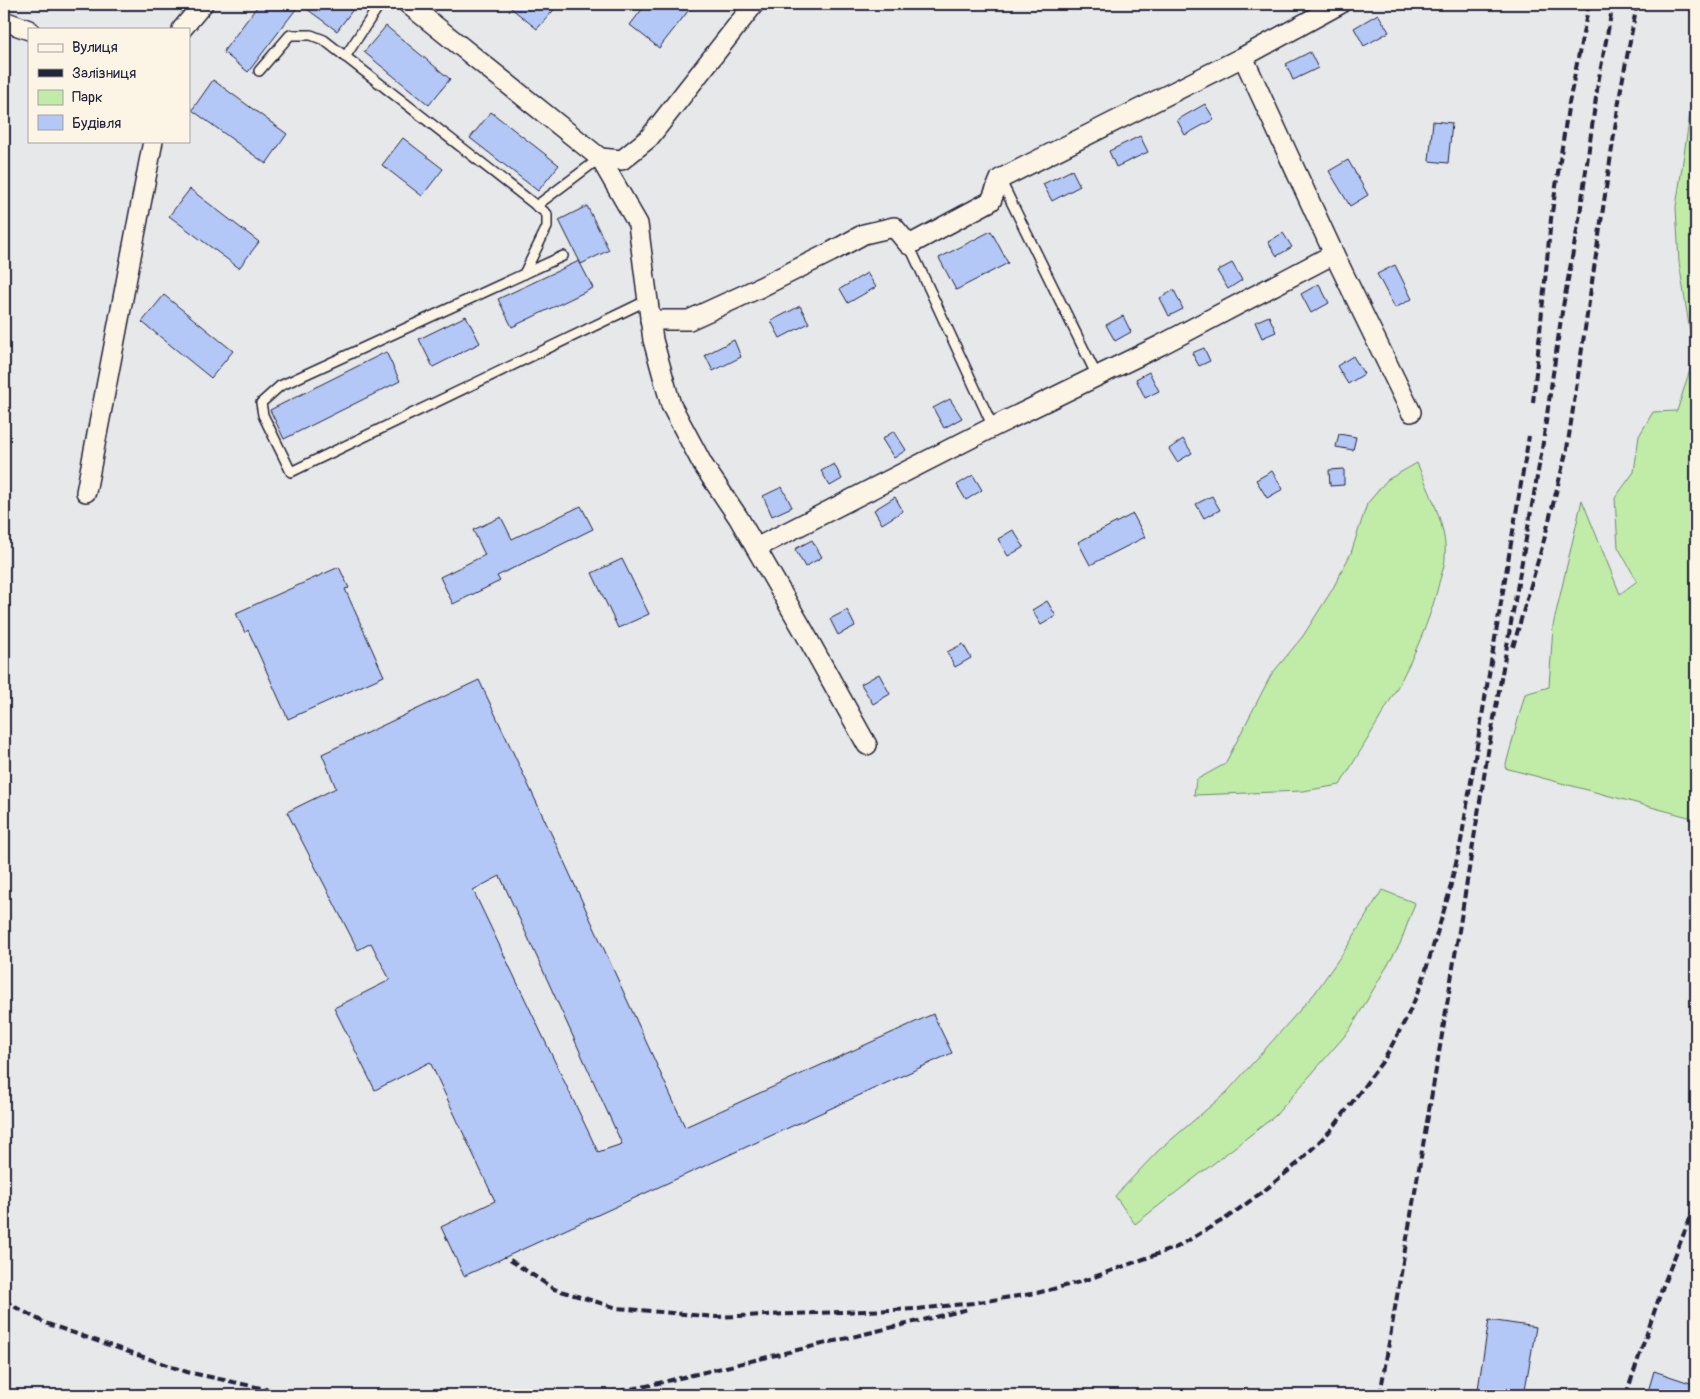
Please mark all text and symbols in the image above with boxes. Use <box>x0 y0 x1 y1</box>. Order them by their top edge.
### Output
legend <box>28 28 190 142</box>
text: Вулиця <box>72 38 118 57</box>
text: Залізниця <box>72 64 136 83</box>
text: Парк <box>72 88 103 107</box>
text: Будівля <box>72 114 121 133</box>

